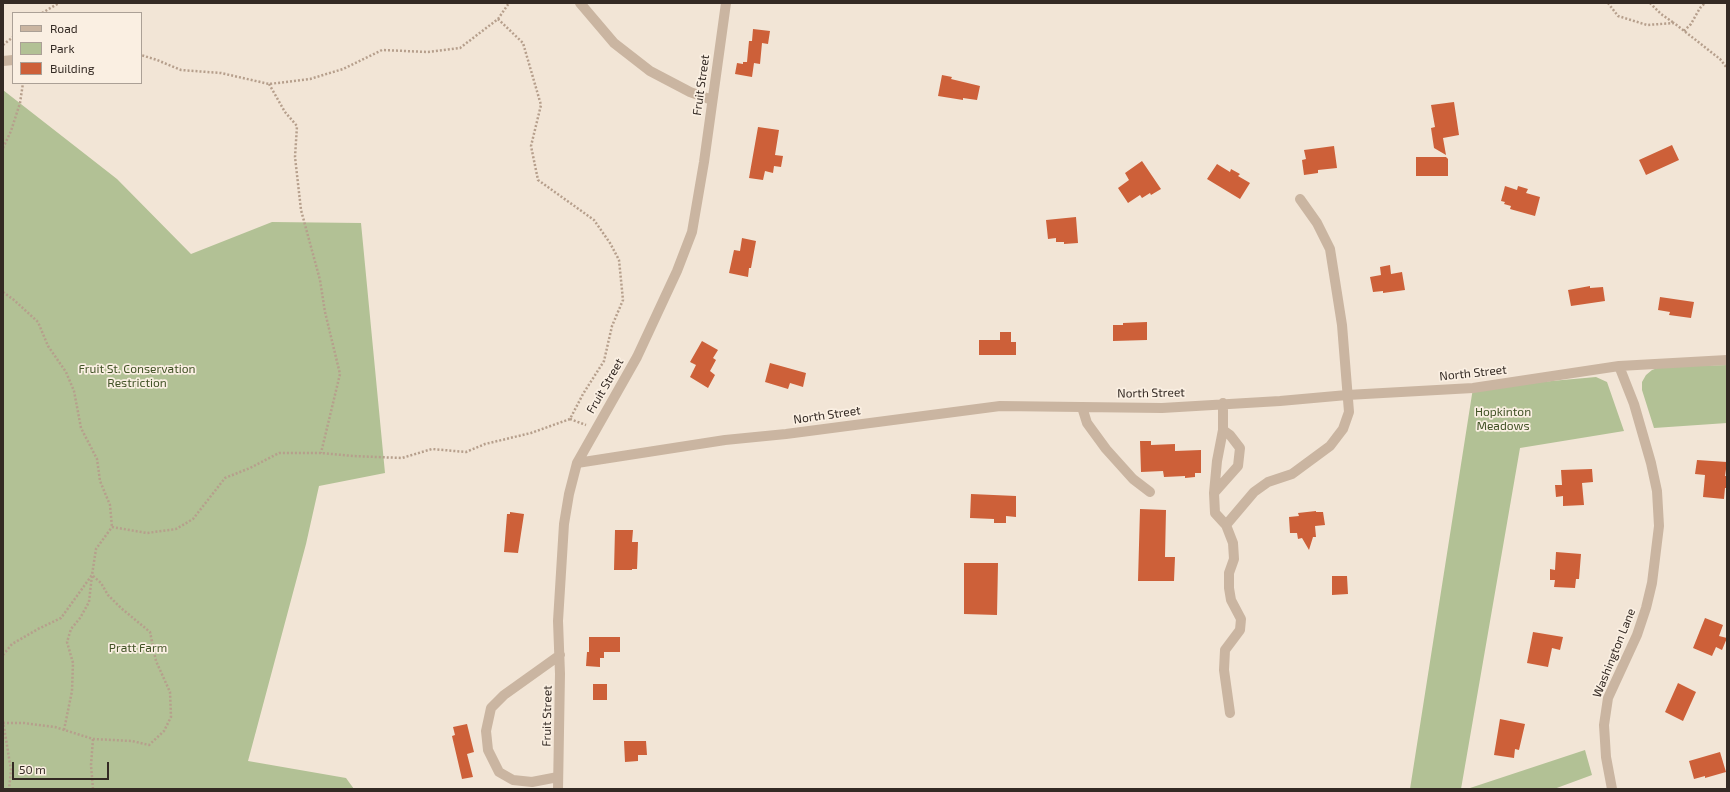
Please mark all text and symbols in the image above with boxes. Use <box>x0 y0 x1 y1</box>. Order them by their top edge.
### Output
legend <box>12 12 142 84</box>
text: Road <box>50 21 78 35</box>
text: Park <box>50 41 75 55</box>
street label: Fruit Street <box>690 54 712 116</box>
text: Building <box>50 61 94 75</box>
street label: Fruit Street <box>583 356 627 416</box>
park label: Fruit St. Conservation Restriction <box>79 362 195 390</box>
street label: North Street <box>1439 362 1507 384</box>
street label: North Street <box>1117 385 1185 401</box>
street label: North Street <box>792 403 862 427</box>
park label: Hopkinton Meadows <box>1475 405 1531 433</box>
street label: Washington Lane <box>1590 606 1638 700</box>
park label: Pratt Farm <box>109 641 167 655</box>
street label: Fruit Street <box>539 685 555 747</box>
scale bar <box>14 754 111 780</box>
text: 50 m <box>19 762 46 776</box>

